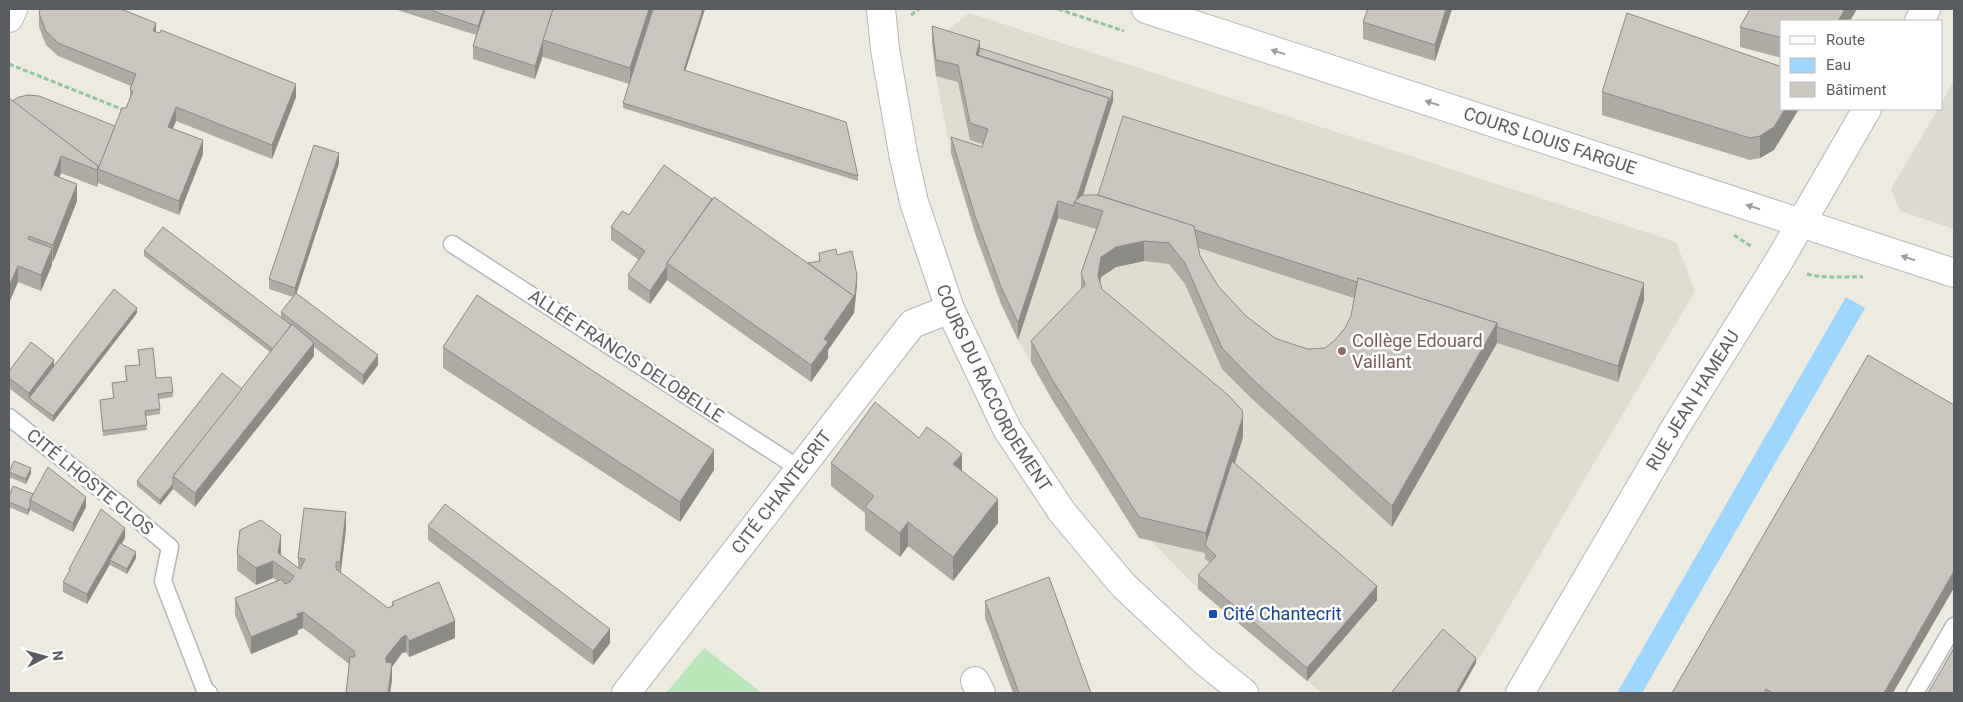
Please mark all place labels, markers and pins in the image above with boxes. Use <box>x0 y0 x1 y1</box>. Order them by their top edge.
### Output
place label: Collège Edouard Vaillant <box>1352 330 1483 372</box>
marker: Collège Edouard Vaillant <box>1336 345 1348 357</box>
place label: Cité Chantecrit <box>1223 603 1342 624</box>
marker: Cité Chantecrit <box>1207 608 1219 620</box>

